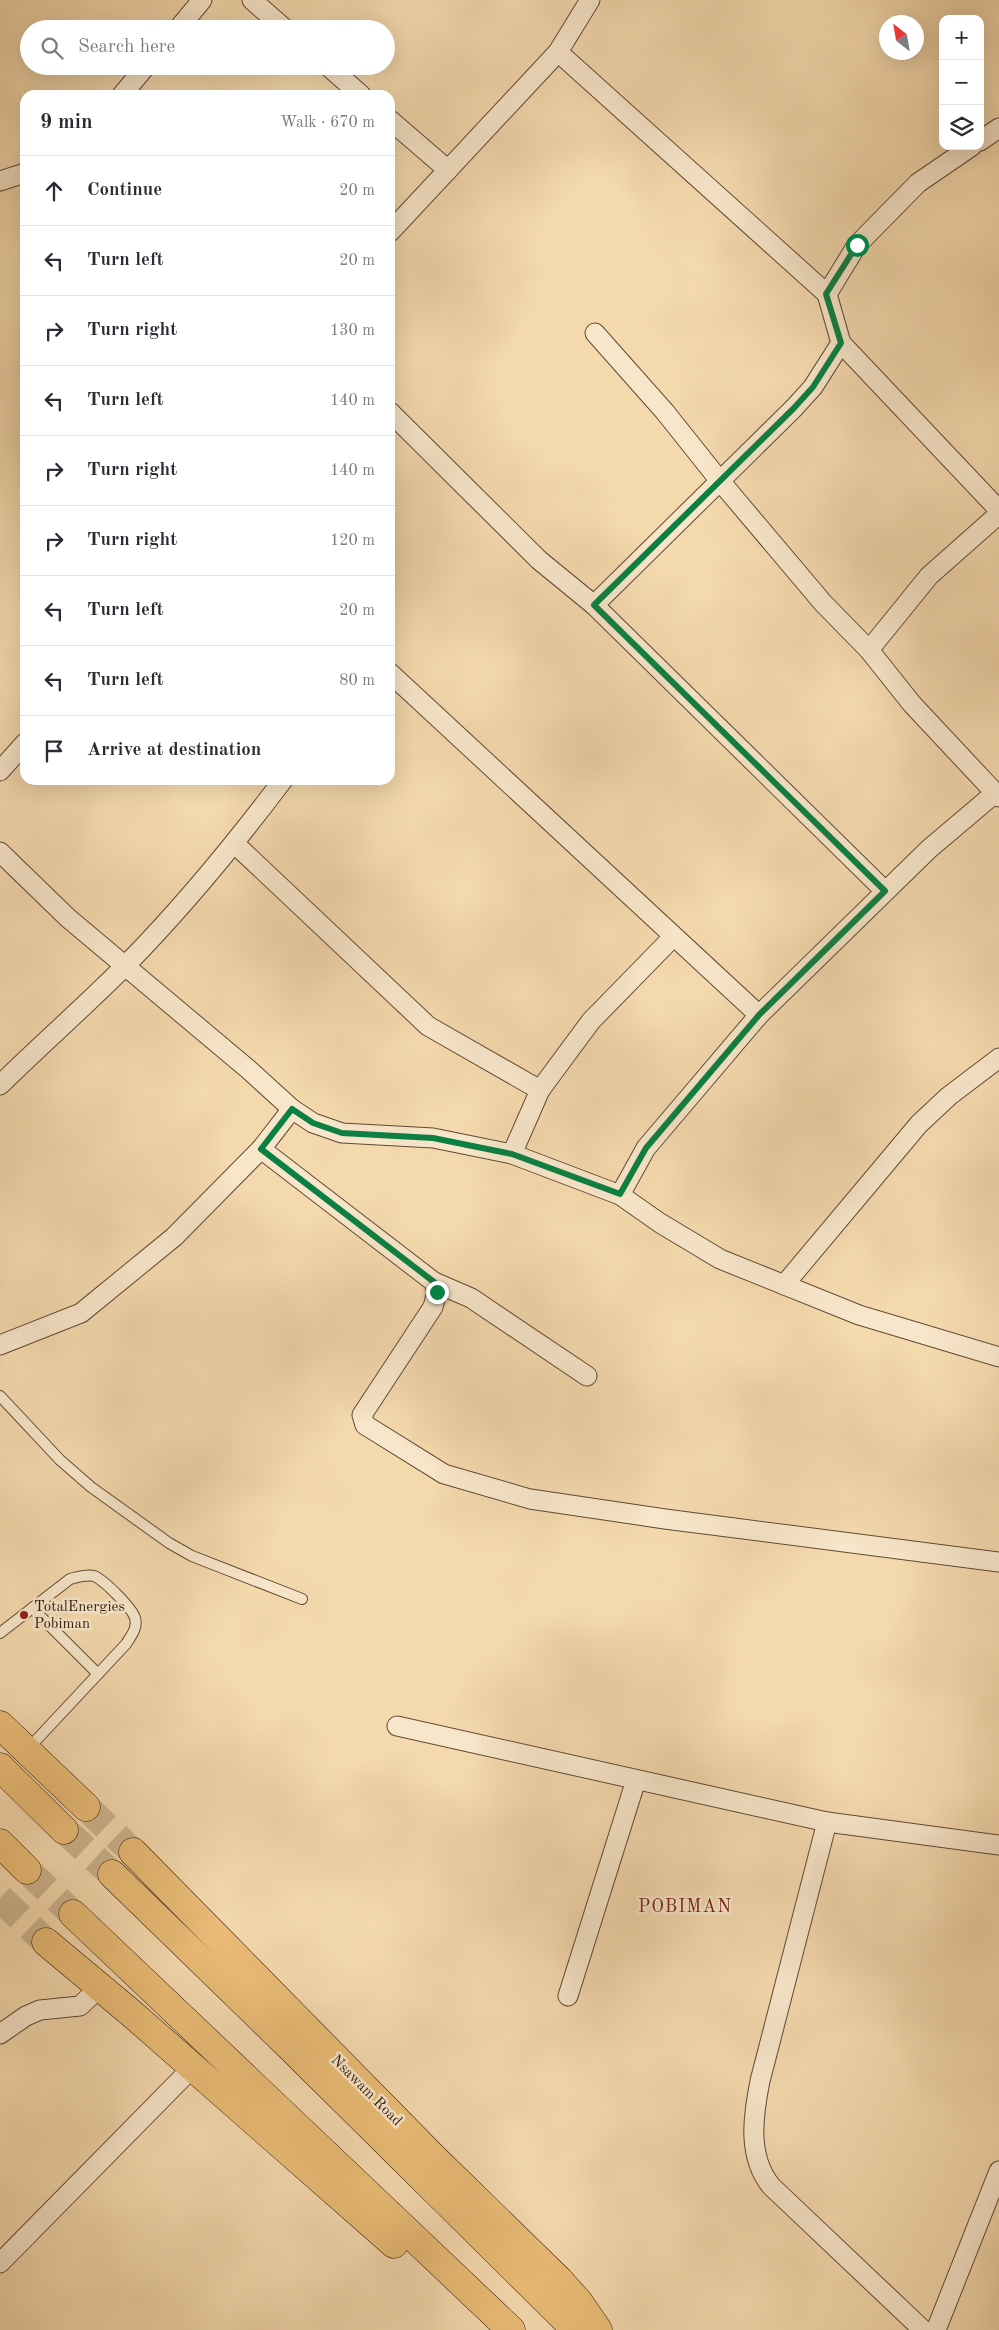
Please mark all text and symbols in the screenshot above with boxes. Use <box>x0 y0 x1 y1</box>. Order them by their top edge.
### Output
north arrow <box>879 15 924 60</box>
map controls <box>939 15 984 150</box>
button: + <box>939 15 984 60</box>
search box <box>20 20 395 75</box>
icon: search <box>38 34 66 62</box>
text: Search here <box>78 38 175 57</box>
button: − <box>939 60 984 105</box>
button: layers <box>939 105 984 150</box>
text: 9 min <box>40 112 93 133</box>
text: Walk · 670 m <box>280 115 375 131</box>
icon: ahead <box>40 177 68 205</box>
text: Continue <box>87 181 162 200</box>
text: 20 m <box>339 183 375 199</box>
route start <box>846 234 869 257</box>
icon: left <box>40 247 68 275</box>
text: Turn left <box>87 251 164 270</box>
text: 20 m <box>339 253 375 269</box>
icon: right <box>40 317 68 345</box>
text: Turn right <box>87 321 177 340</box>
text: 130 m <box>330 323 375 339</box>
icon: left <box>40 387 68 415</box>
text: Turn left <box>87 391 164 410</box>
text: 140 m <box>330 393 375 409</box>
icon: right <box>40 457 68 485</box>
text: Turn right <box>87 461 177 480</box>
text: 140 m <box>330 463 375 479</box>
icon: right <box>40 527 68 555</box>
text: Turn right <box>87 531 177 550</box>
text: 120 m <box>330 533 375 549</box>
icon: left <box>40 597 68 625</box>
text: Turn left <box>87 601 164 620</box>
text: 20 m <box>339 603 375 619</box>
icon: left <box>40 667 68 695</box>
text: Turn left <box>87 671 164 690</box>
text: 80 m <box>339 673 375 689</box>
icon: arrive <box>40 737 68 765</box>
text: Arrive at destination <box>87 741 261 760</box>
route end <box>426 1281 449 1304</box>
place label: TotalEnergies Pobiman <box>34 1600 125 1632</box>
marker: TotalEnergies Pobiman <box>18 1609 30 1621</box>
district label: POBIMAN <box>638 1898 732 1916</box>
street label: Nsawam Road <box>328 2053 404 2129</box>

